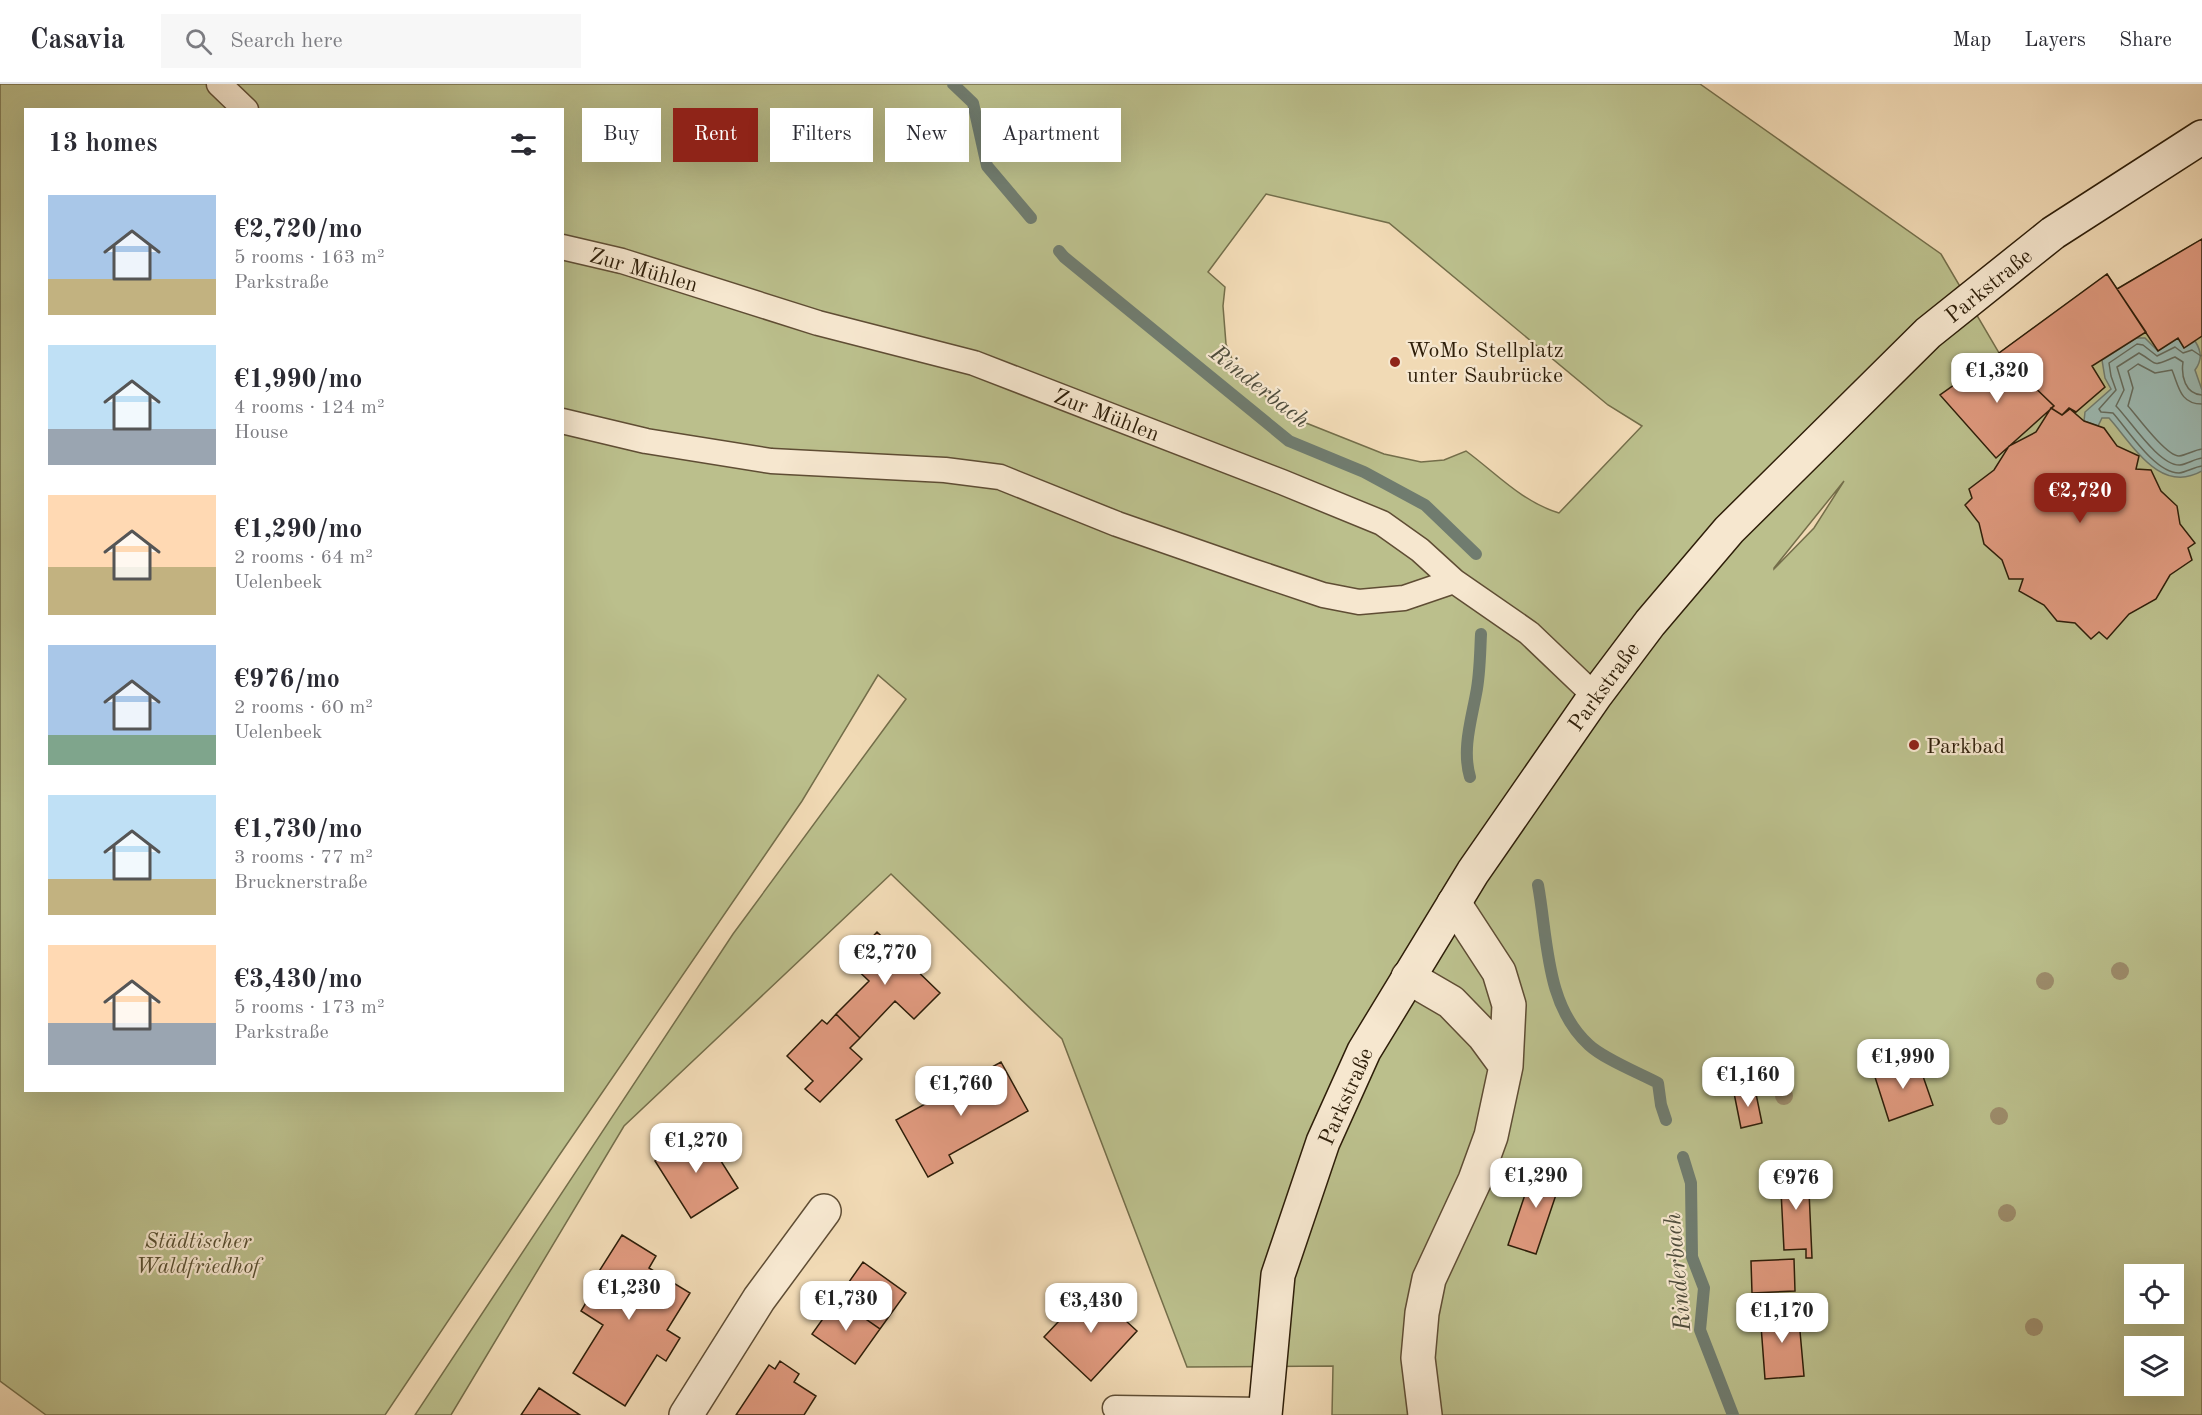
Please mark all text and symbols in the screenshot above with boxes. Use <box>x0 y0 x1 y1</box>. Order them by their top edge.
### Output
search box <box>161 14 581 68</box>
icon: search <box>182 25 215 58</box>
text: Casavia <box>30 27 125 55</box>
text: Search here <box>230 30 343 52</box>
text: Map <box>1952 30 1991 51</box>
text: Layers <box>2024 30 2086 51</box>
text: Share <box>2119 30 2172 51</box>
chip: Buy <box>582 108 661 162</box>
chip: Rent <box>673 108 758 162</box>
chip: Filters <box>770 108 873 162</box>
chip: New <box>885 108 969 162</box>
chip: Apartment <box>981 108 1121 162</box>
icon: filters <box>507 128 540 161</box>
text: 13 homes <box>48 131 157 157</box>
text: €2,720/mo <box>234 217 362 243</box>
icon: home <box>96 219 168 291</box>
street label: Zur Mühlen <box>587 245 700 297</box>
street label: Parkstraße <box>1942 245 2037 328</box>
text: 5 rooms · 163 m² <box>234 248 384 268</box>
text: Parkstraße <box>234 273 329 293</box>
place label: WoMo Stellplatz unter Saubrücke <box>1407 340 1564 387</box>
water label: Rinderbach <box>1204 341 1313 434</box>
pin: €1,320 <box>1948 353 2046 404</box>
marker: WoMo Stellplatz unter Saubrücke <box>1388 355 1402 369</box>
text: €1,320 <box>1965 362 2029 382</box>
text: €1,990/mo <box>234 367 362 393</box>
icon: home <box>96 369 168 441</box>
street label: Zur Mühlen <box>1050 386 1162 446</box>
text: 4 rooms · 124 m² <box>234 398 384 418</box>
text: House <box>234 423 288 443</box>
pin: €2,720 <box>2031 473 2129 524</box>
text: €2,720 <box>2048 482 2112 502</box>
text: €1,290/mo <box>234 517 362 543</box>
icon: home <box>96 519 168 591</box>
text: 2 rooms · 64 m² <box>234 548 373 568</box>
text: Uelenbeek <box>234 573 322 593</box>
street label: Parkstraße <box>1565 639 1644 736</box>
text: €976/mo <box>234 667 340 693</box>
icon: home <box>96 669 168 741</box>
text: 2 rooms · 60 m² <box>234 698 373 718</box>
text: Uelenbeek <box>234 723 322 743</box>
place label: Parkbad <box>1926 736 2005 758</box>
marker: Parkbad <box>1907 738 1921 752</box>
text: €1,730/mo <box>234 817 362 843</box>
icon: home <box>96 819 168 891</box>
text: 3 rooms · 77 m² <box>234 848 373 868</box>
text: Brucknerstraße <box>234 873 367 893</box>
pin: €2,770 <box>836 935 934 986</box>
text: €2,770 <box>853 944 917 964</box>
text: €3,430/mo <box>234 967 362 993</box>
icon: home <box>96 969 168 1041</box>
text: 5 rooms · 173 m² <box>234 998 384 1018</box>
text: Parkstraße <box>234 1023 329 1043</box>
pin: €1,990 <box>1854 1039 1952 1090</box>
street label: Parkstraße <box>1316 1045 1378 1149</box>
text: €1,990 <box>1871 1048 1935 1068</box>
pin: €1,160 <box>1699 1057 1797 1108</box>
pin: €1,760 <box>912 1066 1010 1117</box>
text: €1,160 <box>1716 1066 1780 1086</box>
text: €1,760 <box>929 1075 993 1095</box>
pin: €1,270 <box>647 1123 745 1174</box>
text: €1,270 <box>664 1132 728 1152</box>
pin: €1,290 <box>1487 1158 1585 1209</box>
pin: €976 <box>1760 1160 1832 1211</box>
text: €1,290 <box>1504 1167 1568 1187</box>
text: €976 <box>1773 1169 1819 1189</box>
water label: Rinderbach <box>1662 1212 1696 1333</box>
park label: Städtischer Waldfriedhof <box>136 1231 264 1278</box>
map controls <box>2124 1264 2184 1396</box>
button: locate <box>2124 1264 2184 1324</box>
pin: €1,230 <box>580 1270 678 1321</box>
text: €1,230 <box>597 1279 661 1299</box>
pin: €1,730 <box>797 1281 895 1332</box>
pin: €3,430 <box>1042 1283 1140 1334</box>
text: €1,730 <box>814 1290 878 1310</box>
text: €3,430 <box>1059 1292 1123 1312</box>
pin: €1,170 <box>1733 1293 1831 1344</box>
text: €1,170 <box>1750 1302 1814 1322</box>
button: layers <box>2124 1336 2184 1396</box>

